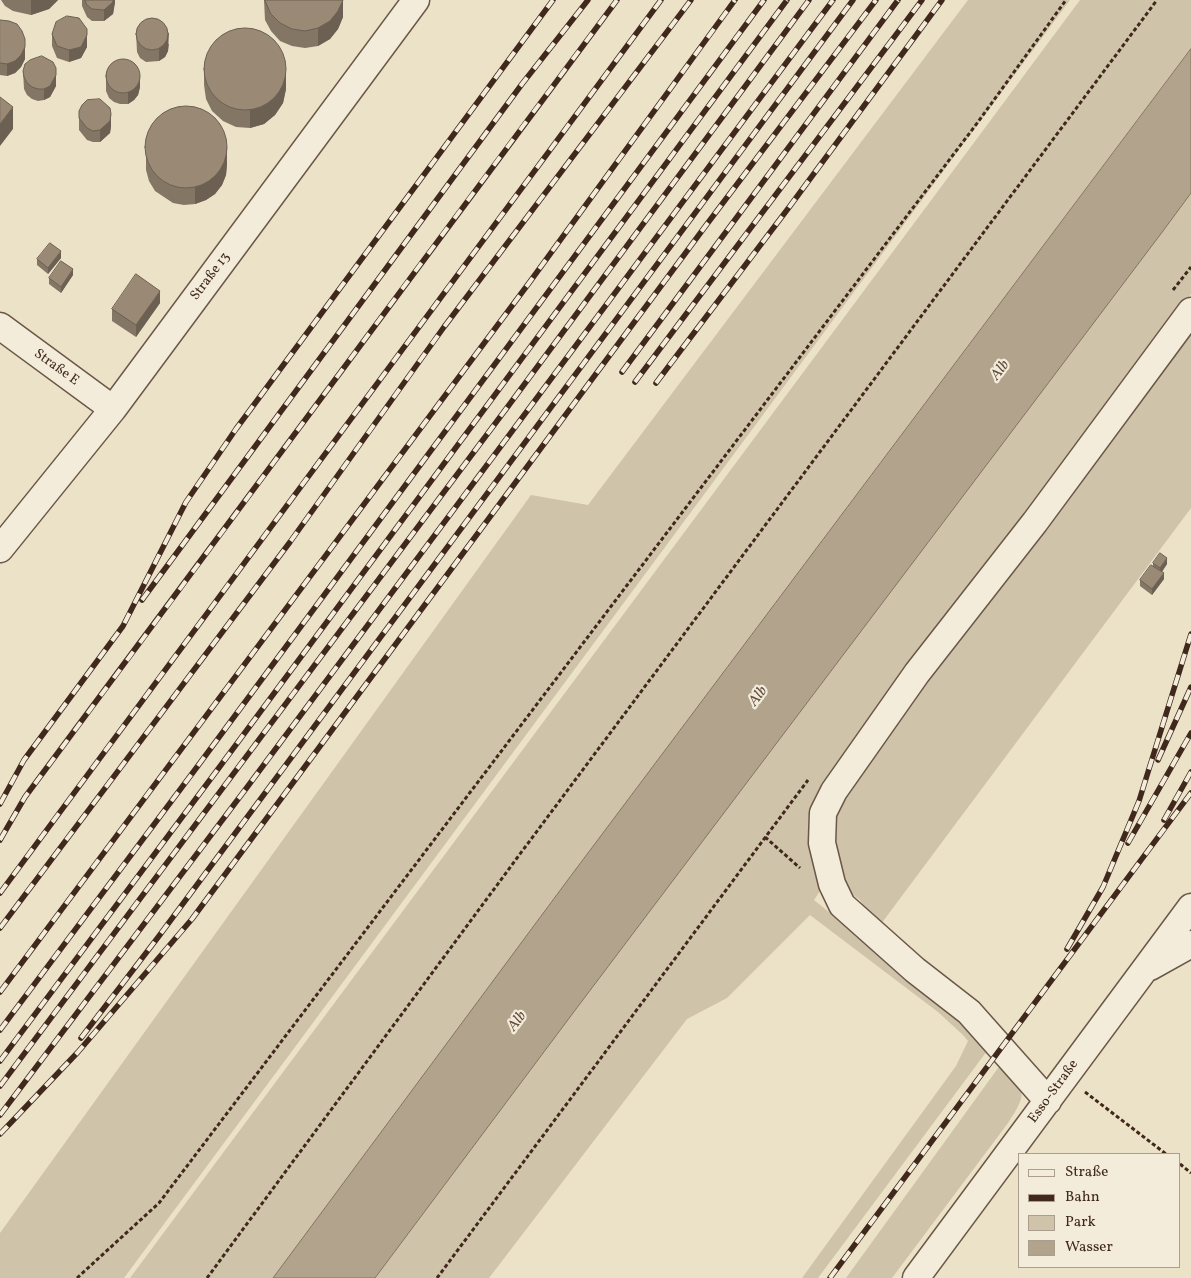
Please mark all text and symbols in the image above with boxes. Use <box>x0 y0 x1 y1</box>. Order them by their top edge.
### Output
street label: Straße 13 <box>187 250 235 304</box>
street label: Straße E <box>30 346 82 390</box>
water label: Alb <box>988 357 1014 385</box>
water label: Alb <box>746 683 772 711</box>
water label: Alb <box>505 1008 531 1036</box>
street label: Esso-Straße <box>1025 1057 1083 1127</box>
legend <box>1018 1153 1181 1268</box>
text: Straße <box>1065 1162 1108 1183</box>
text: Bahn <box>1065 1187 1100 1208</box>
text: Park <box>1065 1212 1096 1233</box>
text: Wasser <box>1065 1237 1113 1258</box>

